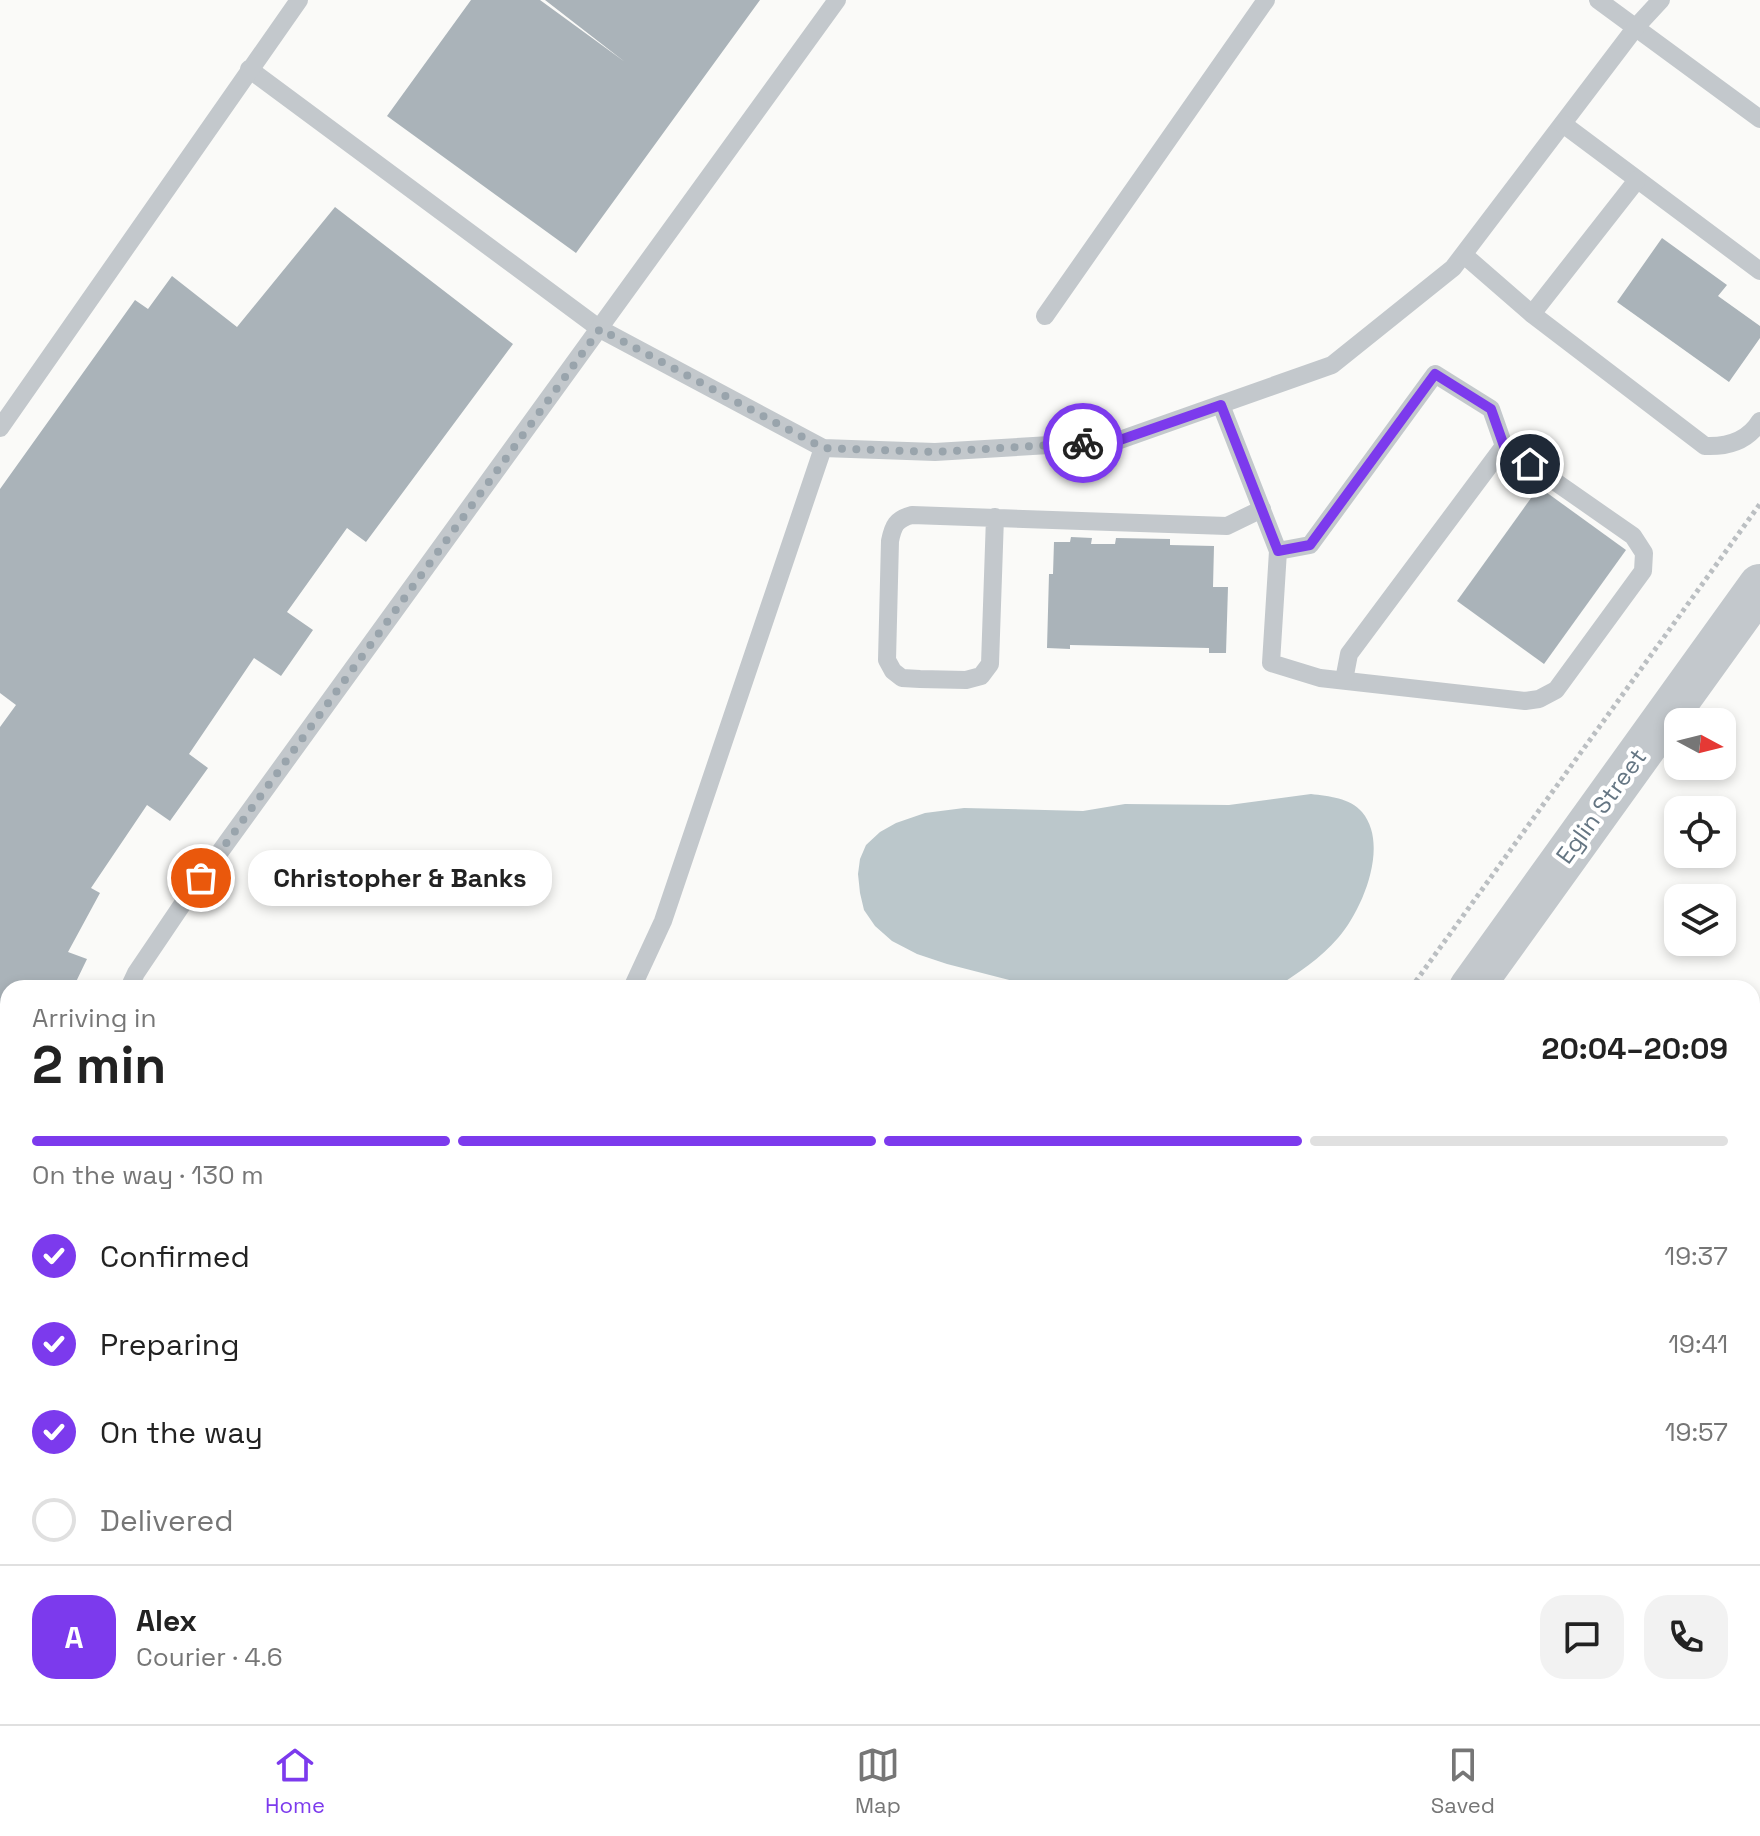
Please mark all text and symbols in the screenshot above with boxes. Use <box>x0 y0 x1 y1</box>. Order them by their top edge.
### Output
courier <box>1043 403 1123 483</box>
icon: bike <box>1061 421 1105 465</box>
pin <box>1496 430 1564 498</box>
icon: home <box>1508 442 1552 486</box>
north arrow <box>1664 708 1736 780</box>
map controls <box>1664 708 1736 956</box>
street label: Eglin Street <box>1549 742 1653 870</box>
button: locate <box>1664 796 1736 868</box>
pin <box>167 844 235 912</box>
callout: Christopher & Banks <box>249 850 553 906</box>
icon: bag <box>179 856 223 900</box>
text: Christopher & Banks <box>273 861 527 895</box>
button: layers <box>1664 884 1736 956</box>
text: Arriving in <box>32 1001 156 1035</box>
text: 20:04–20:09 <box>1542 1029 1728 1068</box>
text: 2 min <box>32 1032 166 1098</box>
text: On the way · 130 m <box>32 1158 264 1192</box>
icon: check <box>32 1234 76 1278</box>
text: Confirmed <box>100 1237 250 1276</box>
text: 19:37 <box>1664 1239 1728 1273</box>
icon: check <box>32 1322 76 1366</box>
text: Preparing <box>100 1325 239 1364</box>
text: 19:41 <box>1668 1327 1728 1361</box>
icon: check <box>32 1410 76 1454</box>
text: On the way <box>100 1413 263 1452</box>
text: 19:57 <box>1665 1415 1728 1449</box>
text: Delivered <box>100 1501 234 1540</box>
button: chat <box>1540 1595 1624 1679</box>
button: phone <box>1644 1595 1728 1679</box>
text: Alex <box>136 1601 197 1640</box>
text: A <box>64 1618 84 1657</box>
text: Courier · 4.6 <box>136 1640 283 1674</box>
tab: Home <box>265 1743 325 1819</box>
tab: Map <box>855 1743 901 1819</box>
tab: Saved <box>1431 1743 1495 1819</box>

